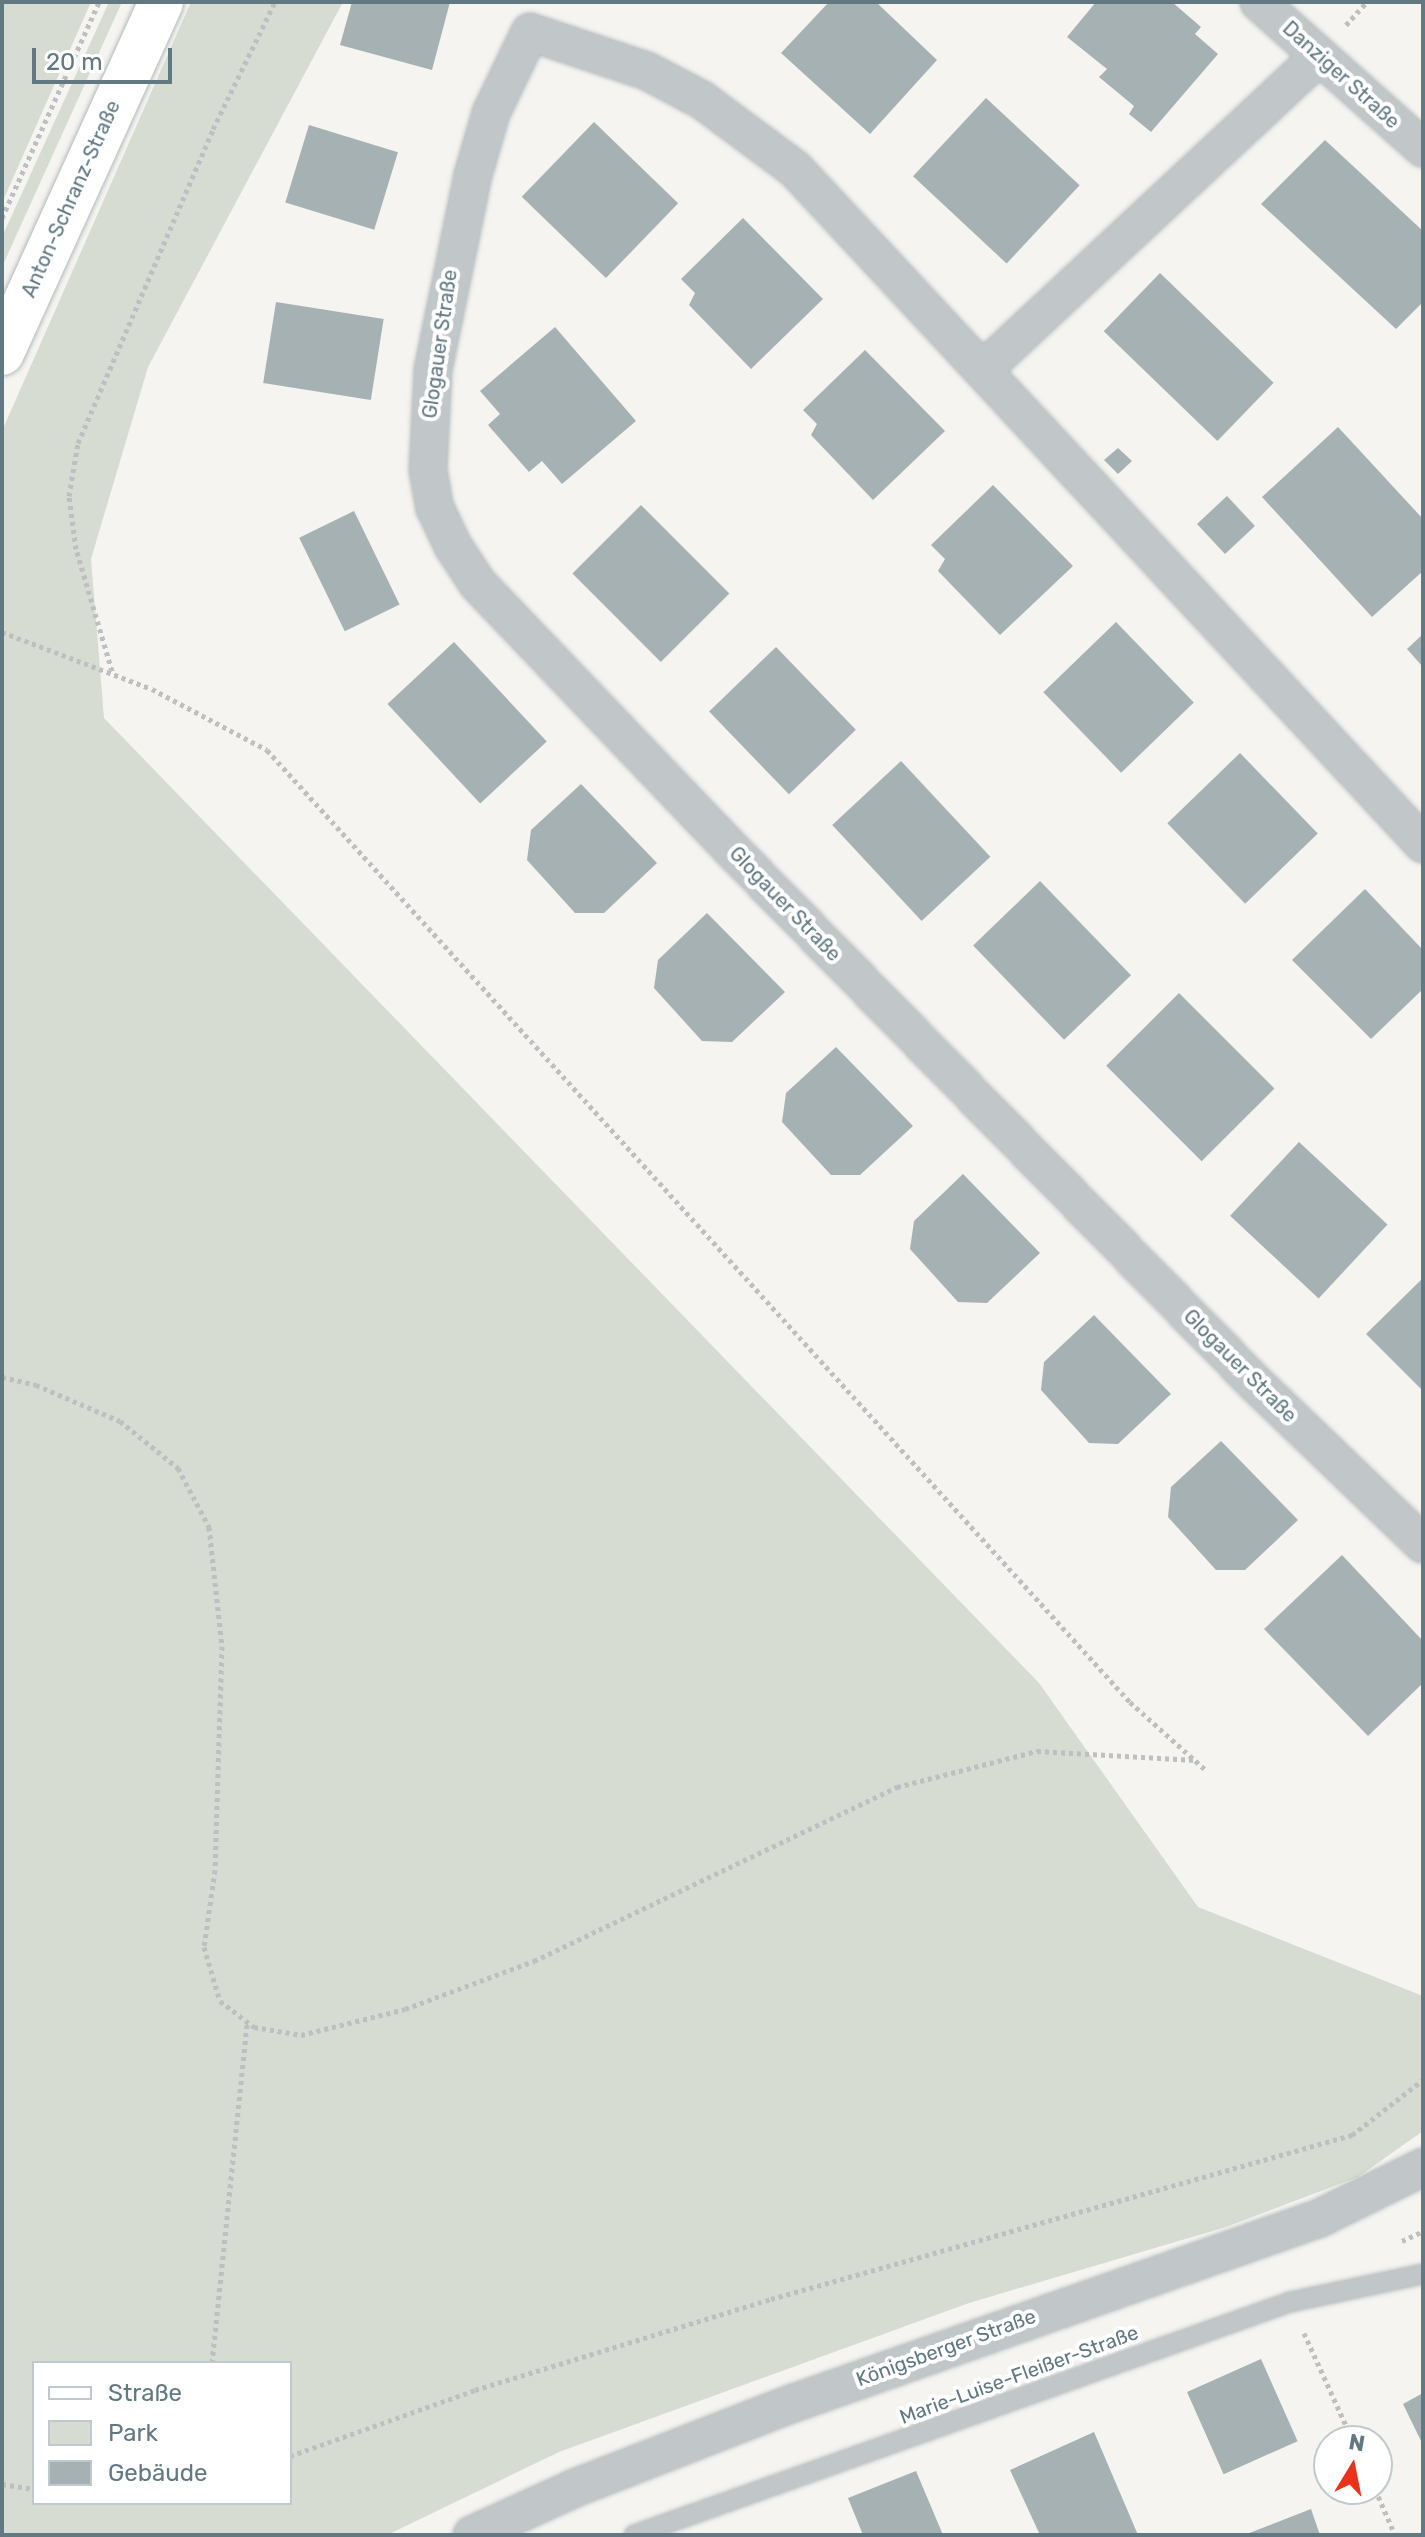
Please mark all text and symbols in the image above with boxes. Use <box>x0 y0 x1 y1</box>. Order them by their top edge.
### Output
street label: Danziger Straße <box>1277 16 1405 134</box>
scale bar <box>36 32 176 82</box>
text: 20 m <box>46 48 103 76</box>
street label: Anton-Schranz-Straße <box>17 97 125 301</box>
street label: Glogauer Straße <box>418 268 462 420</box>
street label: Glogauer Straße <box>724 842 846 966</box>
street label: Glogauer Straße <box>1178 1304 1302 1428</box>
street label: Königsberger Straße <box>853 2304 1039 2392</box>
street label: Marie-Luise-Fleißer-Straße <box>896 2321 1142 2429</box>
legend <box>32 2361 292 2505</box>
text: Straße <box>108 2379 182 2407</box>
text: Park <box>108 2419 158 2447</box>
north arrow <box>1313 2425 1393 2505</box>
text: N <box>1347 2428 1367 2458</box>
text: Gebäude <box>108 2459 207 2487</box>

